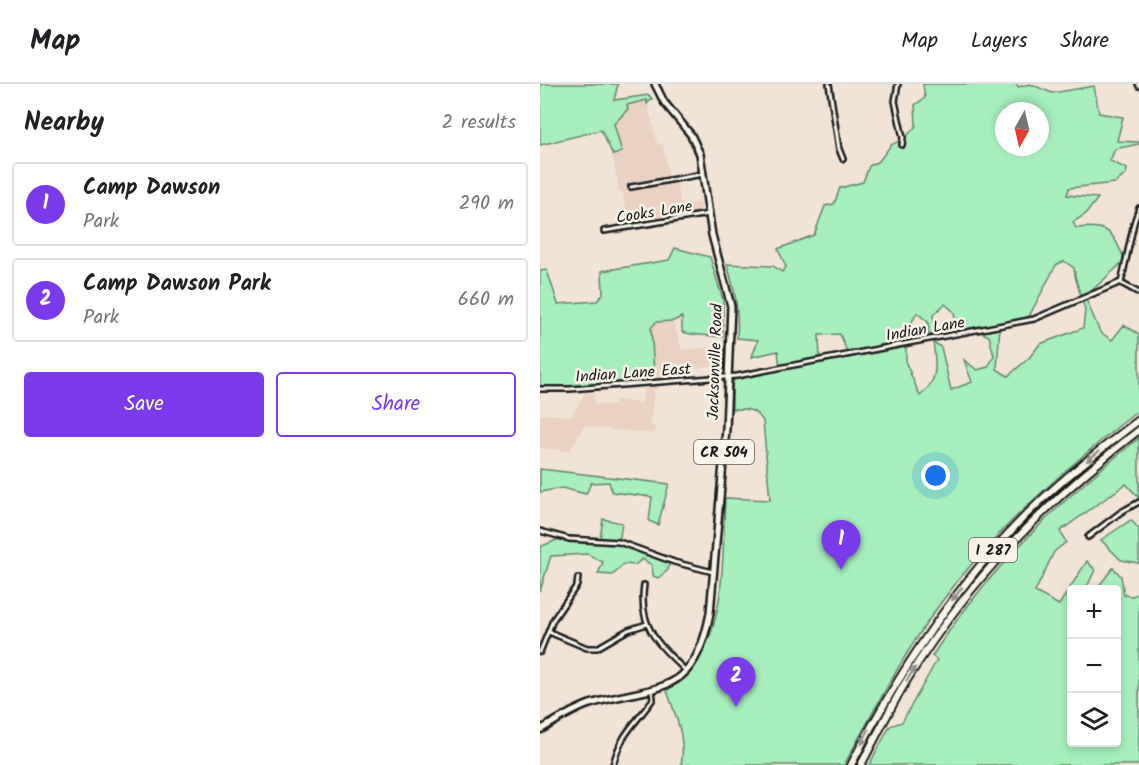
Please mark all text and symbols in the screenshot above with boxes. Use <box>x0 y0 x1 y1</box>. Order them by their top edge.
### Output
text: Map <box>30 19 81 64</box>
text: Map <box>901 25 938 58</box>
text: Layers <box>971 25 1027 58</box>
text: Share <box>1060 25 1109 58</box>
text: Nearby <box>24 102 104 144</box>
north arrow <box>995 102 1049 156</box>
text: 2 results <box>441 107 516 139</box>
text: Camp Dawson <box>83 171 220 206</box>
text: 1 <box>42 188 49 220</box>
text: 290 m <box>459 188 514 220</box>
street label: Cooks Lane <box>614 194 694 231</box>
text: Park <box>83 206 119 238</box>
text: Camp Dawson Park <box>83 267 271 302</box>
text: 2 <box>40 284 51 316</box>
text: 660 m <box>458 284 514 316</box>
text: Park <box>83 302 119 334</box>
street label: Jacksonville Road <box>701 302 730 421</box>
street label: Indian Lane <box>884 310 967 349</box>
street label: Indian Lane East <box>574 357 693 390</box>
button: Save <box>24 372 264 437</box>
button: Share <box>276 372 516 437</box>
road number: CR 504 <box>694 440 754 464</box>
one-way arrow <box>1085 449 1101 462</box>
your location <box>921 461 950 490</box>
pin: 1 <box>822 520 860 570</box>
road number: I 287 <box>969 538 1017 562</box>
map controls <box>1067 585 1121 747</box>
button: + <box>1067 585 1121 639</box>
one-way arrow <box>951 587 963 602</box>
button: − <box>1067 639 1121 693</box>
pin: 2 <box>716 658 756 707</box>
one-way arrow <box>906 666 917 682</box>
button: layers <box>1067 693 1121 747</box>
one-way arrow <box>860 729 870 746</box>

